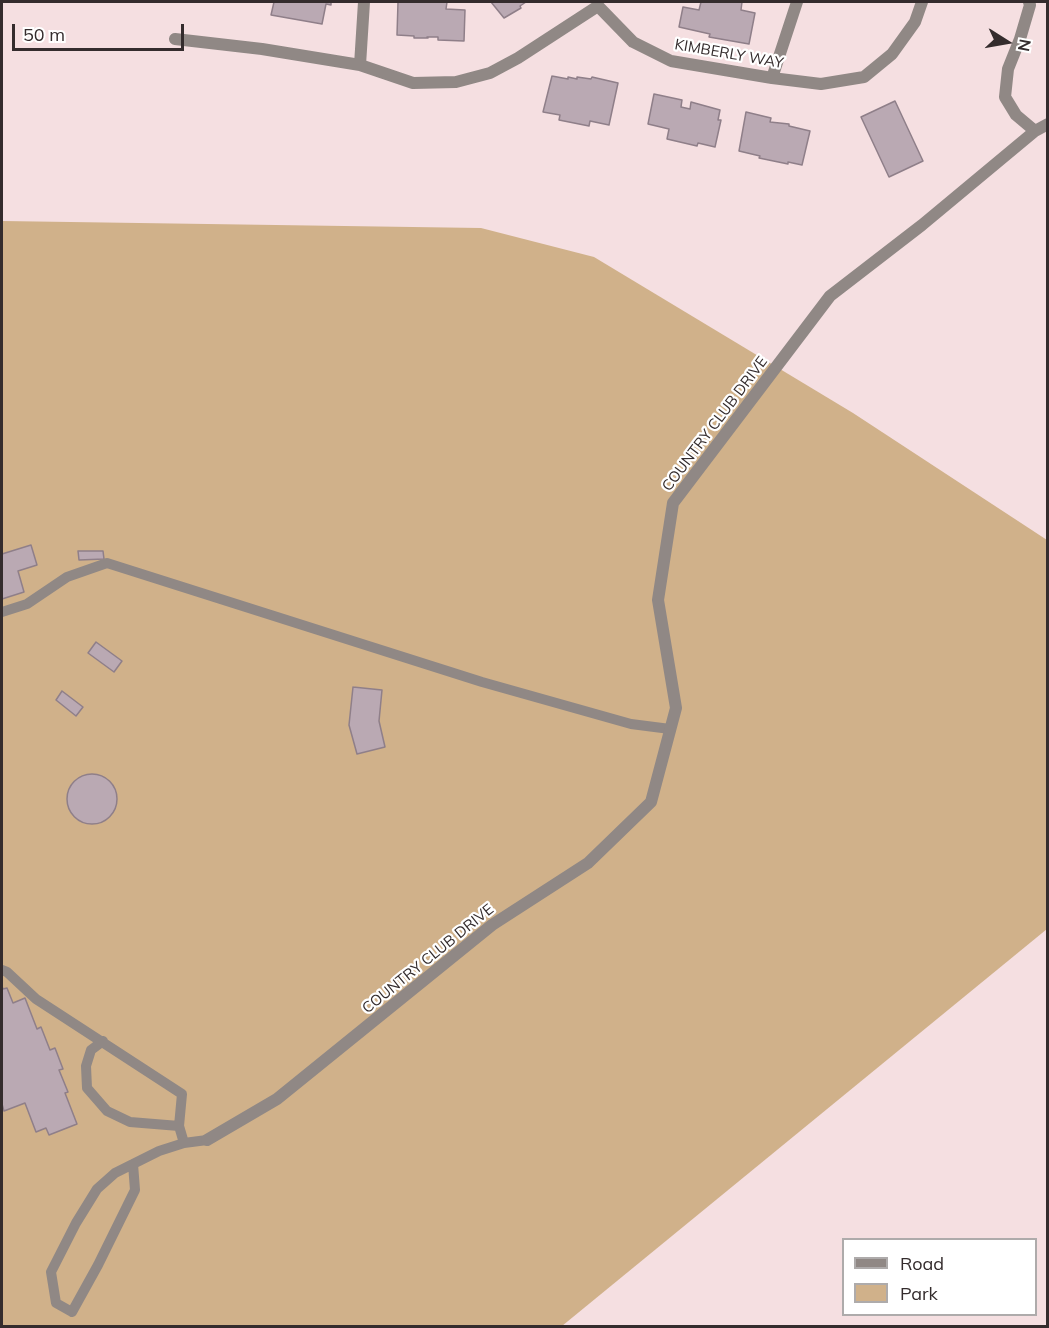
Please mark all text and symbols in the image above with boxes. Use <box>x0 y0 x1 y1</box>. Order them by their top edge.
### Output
scale bar <box>15 12 188 50</box>
north arrow <box>977 12 1037 72</box>
text: 50 m <box>23 23 65 46</box>
street label: KIMBERLY WAY <box>673 36 785 72</box>
text: N <box>1014 38 1036 53</box>
street label: COUNTRY CLUB DRIVE <box>658 353 772 495</box>
street label: COUNTRY CLUB DRIVE <box>359 900 497 1018</box>
legend <box>842 1238 1037 1316</box>
text: Road <box>900 1252 944 1275</box>
text: Park <box>900 1282 938 1305</box>

